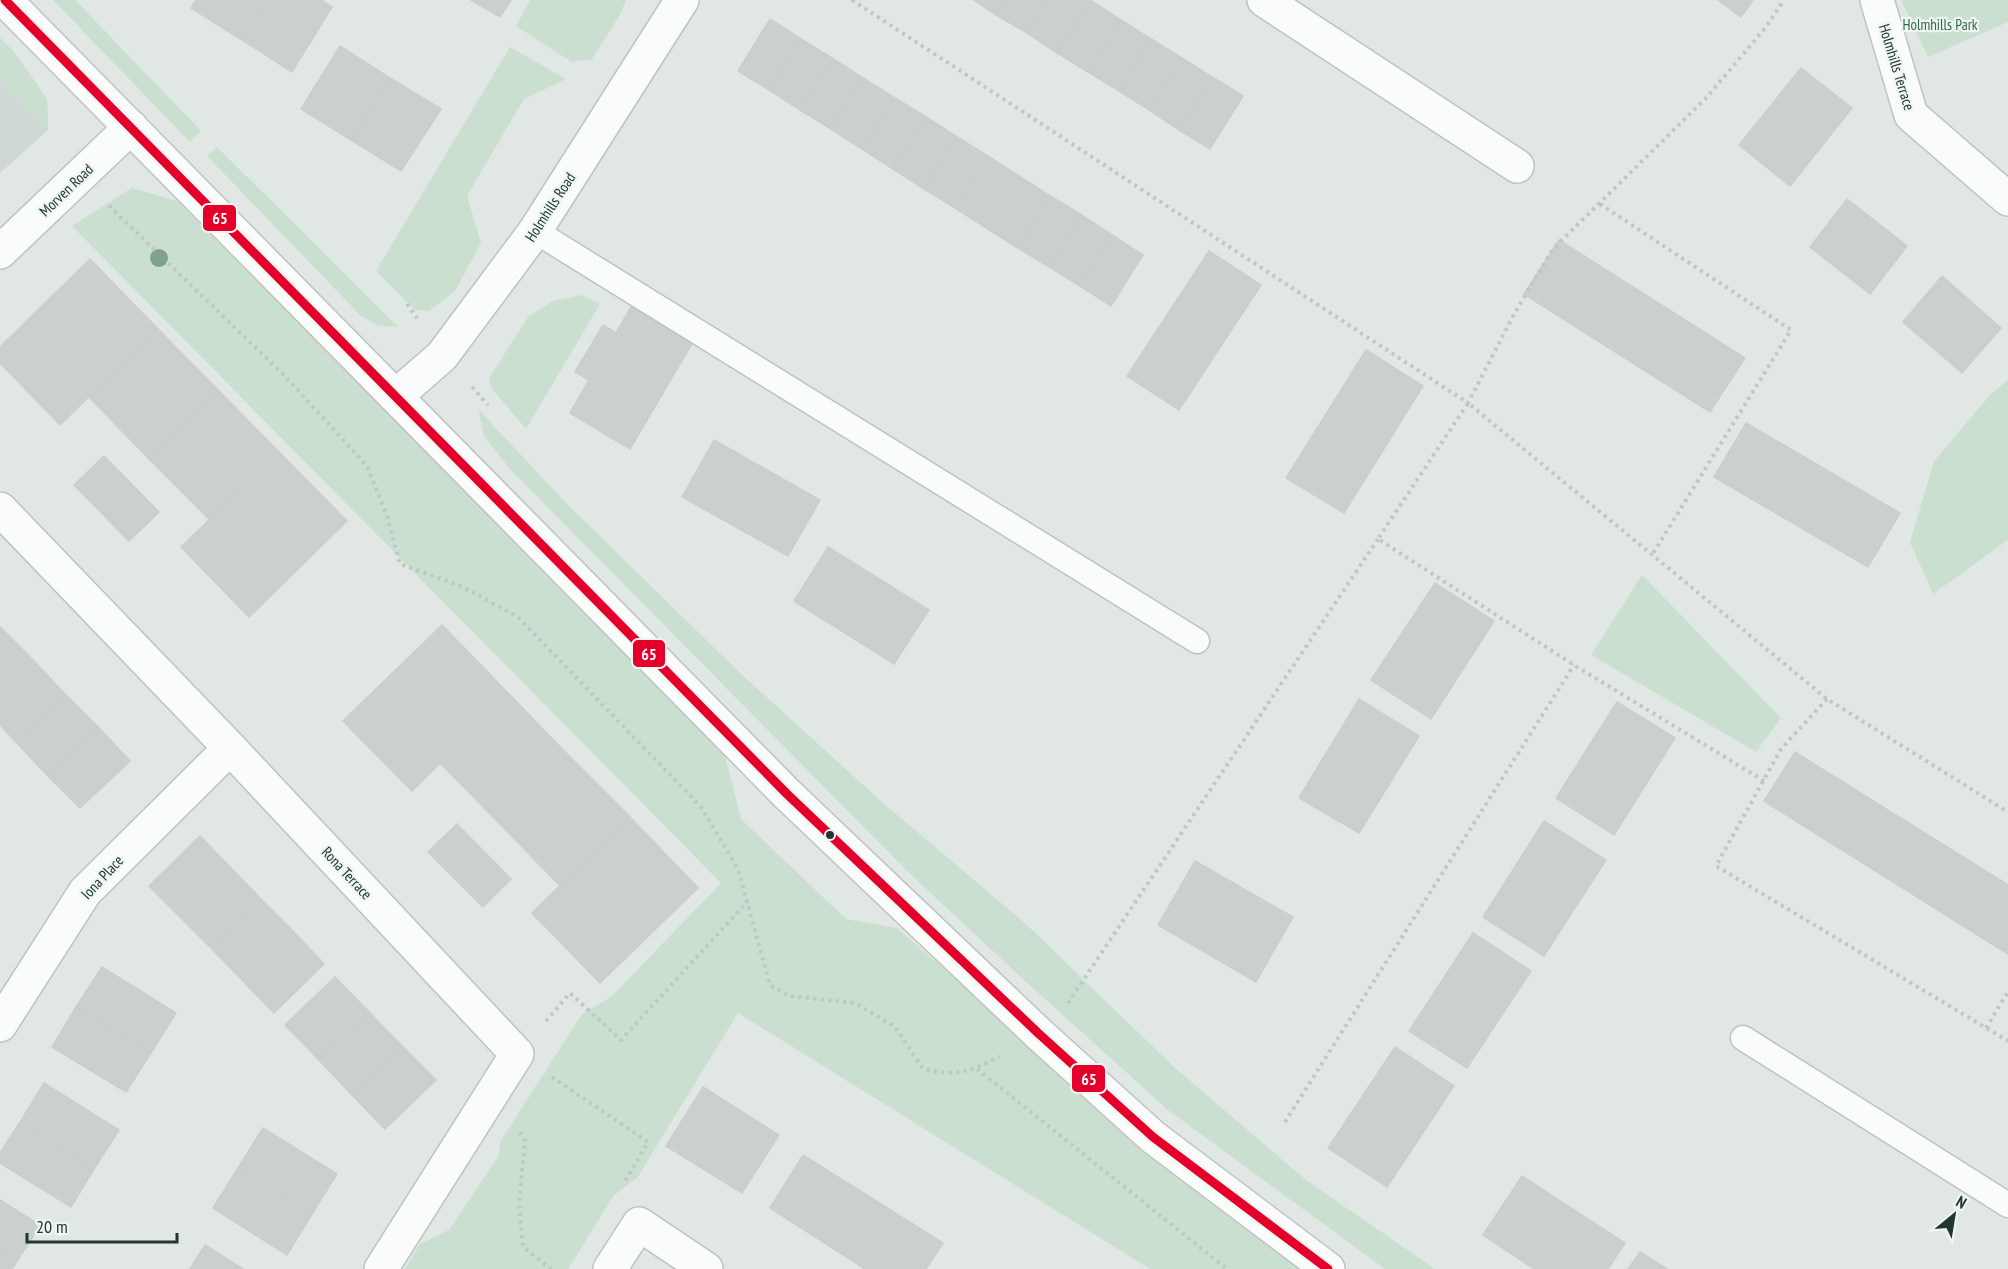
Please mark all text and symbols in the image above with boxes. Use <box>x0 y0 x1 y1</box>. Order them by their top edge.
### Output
park label: Holmhills Park <box>1902 15 1978 34</box>
street label: Holmhills Terrace <box>1875 22 1919 112</box>
street label: Morven Road <box>35 160 97 220</box>
street label: Holmhills Road <box>521 169 579 245</box>
line badge: 65 <box>202 204 237 232</box>
text: 65 <box>212 208 228 228</box>
line badge: 65 <box>632 639 666 668</box>
text: 65 <box>641 644 657 664</box>
unlabelled marker <box>824 829 836 841</box>
street label: Rona Terrace <box>318 843 376 903</box>
street label: Iona Place <box>77 851 127 903</box>
line badge: 65 <box>1071 1064 1106 1093</box>
text: 65 <box>1081 1069 1097 1089</box>
north arrow <box>1924 1185 1984 1245</box>
text: N <box>1953 1191 1970 1213</box>
scale bar <box>27 1206 177 1244</box>
text: 20 m <box>36 1215 68 1238</box>

